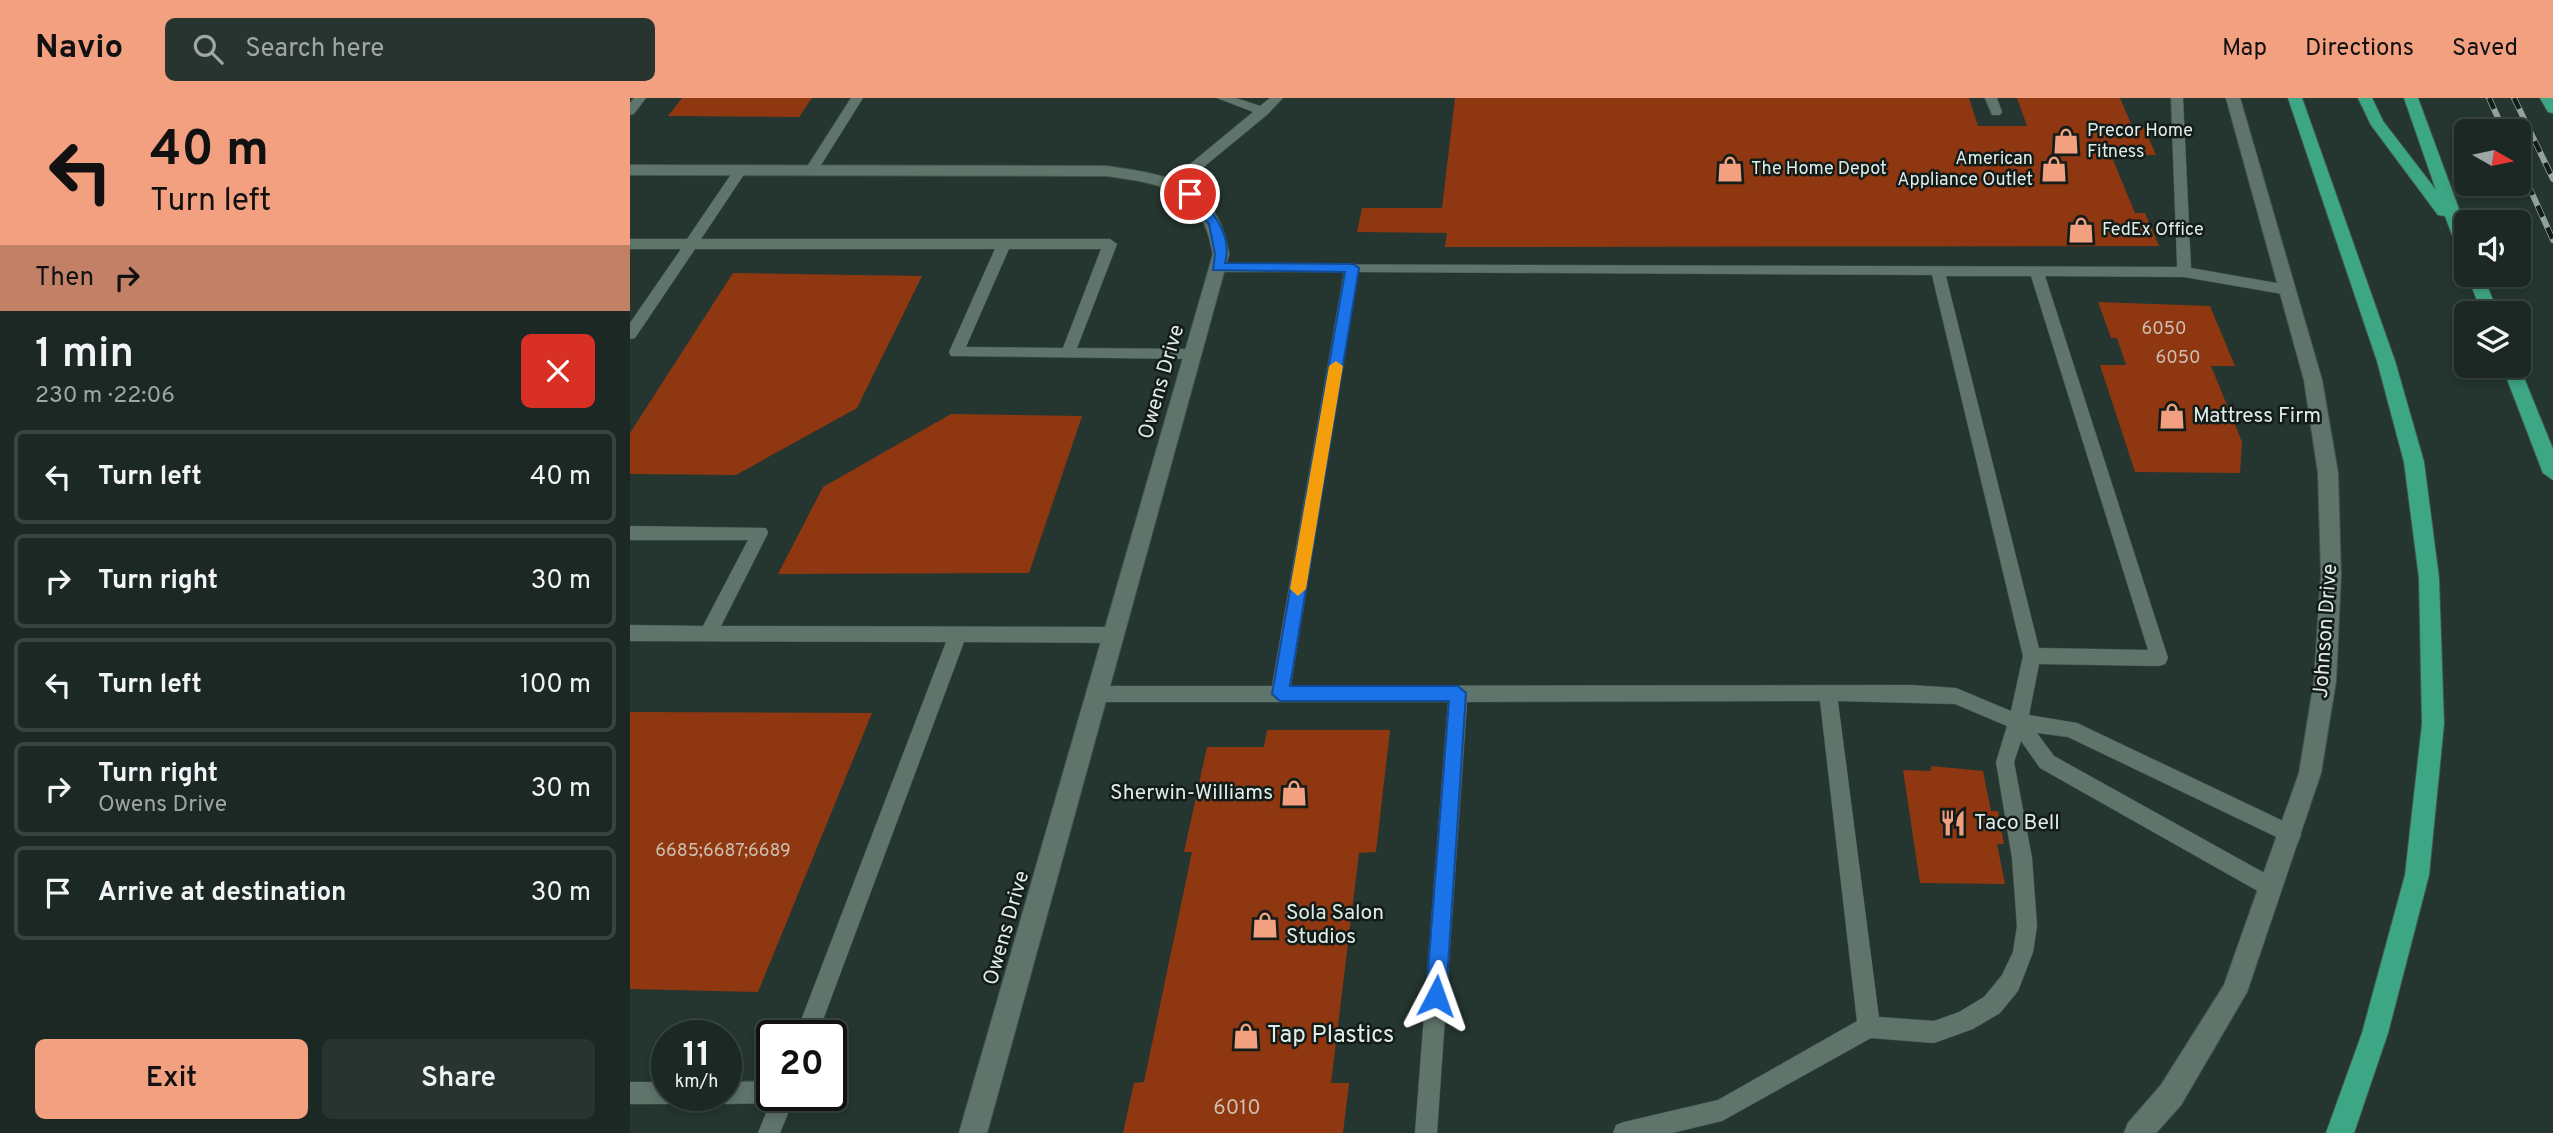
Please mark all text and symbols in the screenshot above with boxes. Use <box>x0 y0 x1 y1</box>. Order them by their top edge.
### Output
search box <box>165 18 655 81</box>
text: Navio <box>35 28 123 70</box>
icon: search <box>189 30 227 68</box>
text: Search here <box>245 33 384 66</box>
text: Map <box>2222 34 2267 64</box>
text: Directions <box>2305 34 2414 64</box>
text: Saved <box>2452 34 2518 64</box>
north arrow <box>2454 119 2530 196</box>
map controls <box>2454 119 2531 378</box>
place label: Precor Home Fitness <box>2087 120 2193 164</box>
text: 40 m <box>150 121 269 183</box>
icon: left <box>35 126 126 217</box>
shop icon: Precor Home Fitness <box>2051 126 2081 156</box>
place label: American Appliance Outlet <box>1897 148 2033 192</box>
shop icon: The Home Depot <box>1715 154 1745 184</box>
shop icon: American Appliance Outlet <box>2039 154 2069 184</box>
place label: The Home Depot <box>1751 158 1887 181</box>
pin <box>1160 164 1220 224</box>
icon: arrive <box>1171 175 1209 213</box>
text: Turn left <box>150 182 271 222</box>
button: sound <box>2454 210 2531 287</box>
shop icon: FedEx Office <box>2066 215 2096 245</box>
place label: FedEx Office <box>2102 219 2204 242</box>
icon: right <box>108 259 146 297</box>
text: Then <box>35 262 94 295</box>
button: layers <box>2454 301 2531 378</box>
house number: 6050 <box>2141 318 2187 341</box>
street label: Owens Drive <box>1133 322 1191 442</box>
text: 1 min <box>35 329 134 382</box>
button: close <box>521 334 595 408</box>
house number: 6050 <box>2155 347 2201 370</box>
text: 230 m · 22:06 <box>35 382 175 411</box>
shop icon: Mattress Firm <box>2157 401 2187 431</box>
place label: Mattress Firm <box>2193 403 2321 430</box>
icon: left <box>39 458 77 496</box>
text: Turn left <box>98 461 202 494</box>
text: 40 m <box>530 461 591 494</box>
icon: right <box>39 562 77 600</box>
street label: Johnson Drive <box>2308 563 2344 699</box>
text: Turn right <box>98 565 218 598</box>
text: 30 m <box>531 565 591 598</box>
icon: left <box>39 666 77 704</box>
text: Turn left <box>98 669 202 702</box>
text: 100 m <box>520 669 591 702</box>
text: Turn right <box>98 758 218 791</box>
icon: right <box>39 770 77 808</box>
text: 30 m <box>531 773 591 806</box>
shop icon: Sherwin-Williams <box>1279 778 1309 808</box>
place label: Sherwin-Williams <box>1110 780 1273 807</box>
text: Owens Drive <box>98 791 227 820</box>
restaurant icon: Taco Bell <box>1938 808 1968 838</box>
place label: Taco Bell <box>1974 810 2060 837</box>
house number: 6685;6687;6689 <box>655 840 791 863</box>
street label: Owens Drive <box>978 868 1036 988</box>
icon: arrive <box>39 874 77 912</box>
text: Arrive at destination <box>98 877 346 910</box>
text: 30 m <box>531 877 591 910</box>
place label: Sola Salon Studios <box>1286 900 1384 951</box>
shop icon: Sola Salon Studios <box>1250 910 1280 940</box>
position arrow <box>1399 959 1473 1033</box>
speed limit sign: 20 <box>756 1020 847 1111</box>
shop icon: Tap Plastics <box>1231 1021 1261 1051</box>
place label: Tap Plastics <box>1267 1021 1394 1051</box>
text: 11 <box>683 1034 711 1078</box>
button: Exit <box>35 1039 308 1119</box>
button: Share <box>322 1039 595 1119</box>
text: km/h <box>675 1071 718 1094</box>
house number: 6010 <box>1213 1095 1261 1122</box>

